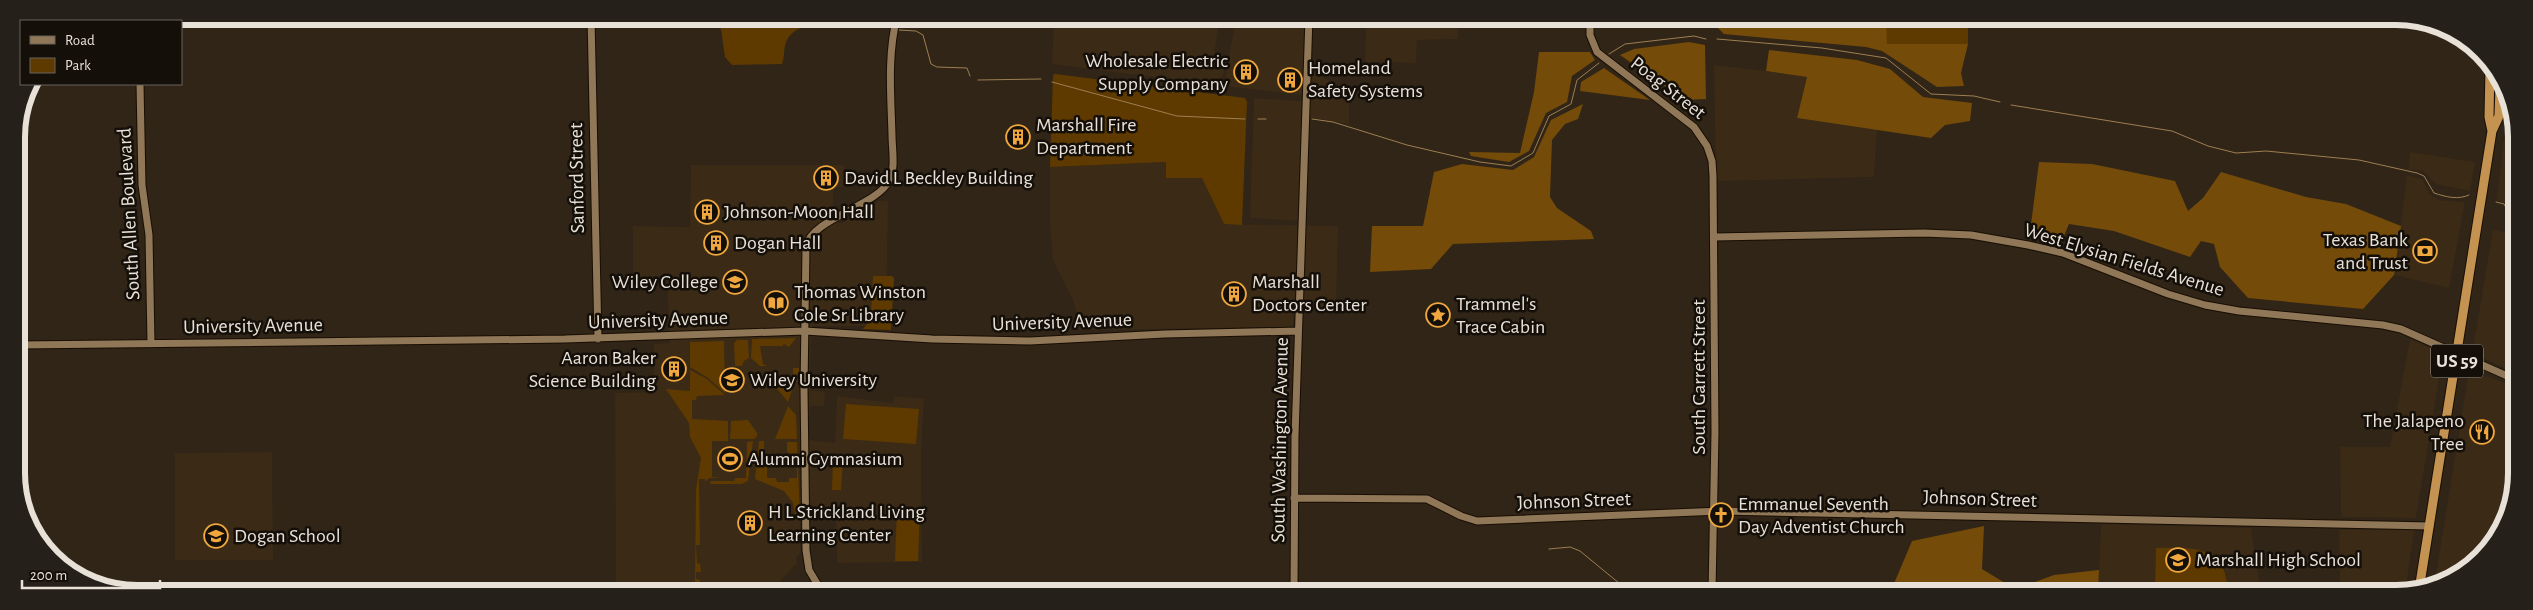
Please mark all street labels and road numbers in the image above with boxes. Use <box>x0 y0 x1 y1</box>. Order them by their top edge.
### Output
street label: Poag Street <box>1627 53 1710 124</box>
street label: Sanford Street <box>566 122 588 234</box>
street label: South Allen Boulevard <box>115 128 143 300</box>
street label: West Elysian Fields Avenue <box>2021 220 2227 300</box>
street label: South Garrett Street <box>1689 299 1709 455</box>
street label: University Avenue <box>588 308 728 332</box>
street label: University Avenue <box>992 310 1132 334</box>
street label: University Avenue <box>183 315 323 337</box>
street label: South Washington Avenue <box>1268 337 1292 543</box>
road number: US 59 <box>2431 344 2483 378</box>
street label: Johnson Street <box>1923 487 2038 511</box>
street label: Johnson Street <box>1517 489 1632 513</box>

